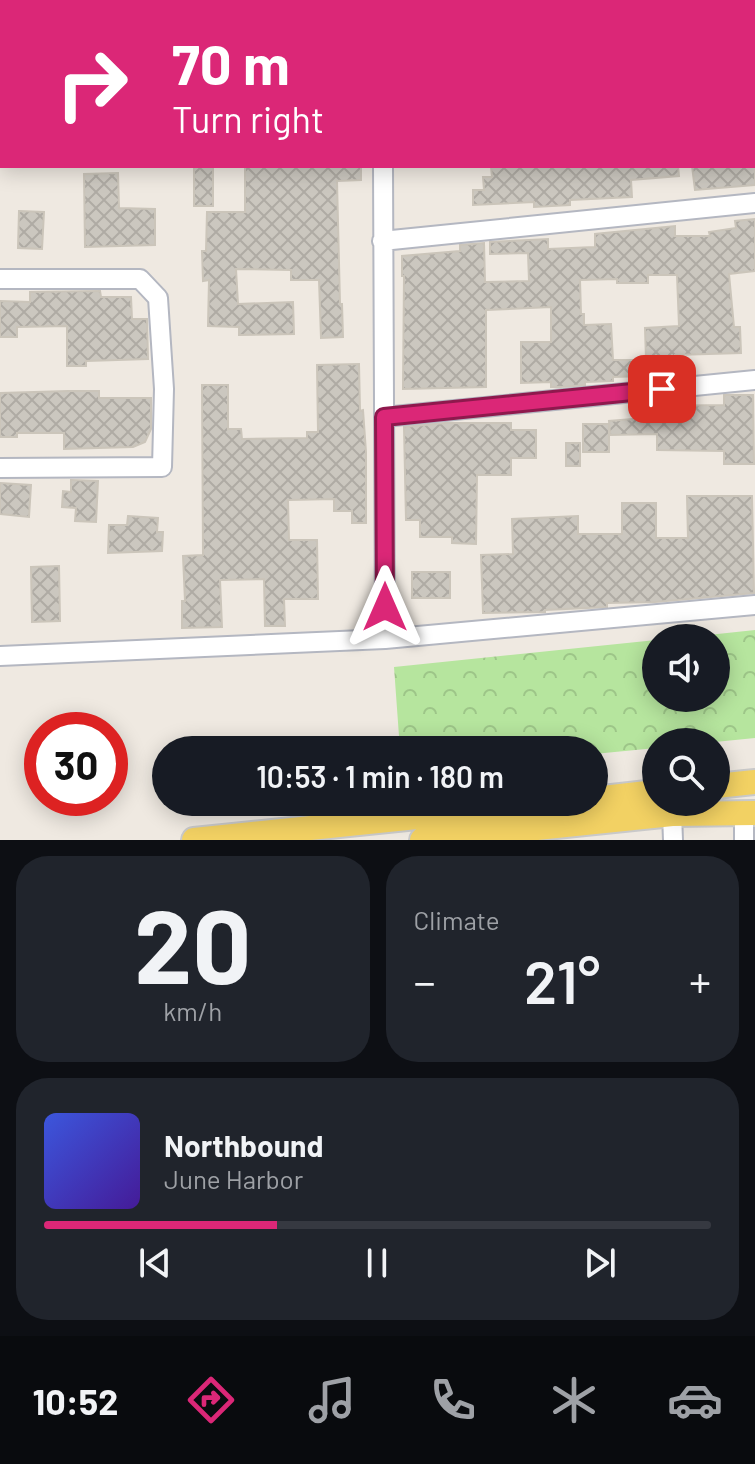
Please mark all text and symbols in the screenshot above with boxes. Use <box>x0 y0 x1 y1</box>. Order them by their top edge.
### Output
text: 70 m <box>172 29 290 96</box>
icon: right <box>40 32 144 136</box>
text: Turn right <box>172 97 324 140</box>
pin <box>628 355 696 423</box>
icon: arrive <box>640 367 684 411</box>
position arrow <box>343 565 427 649</box>
map controls <box>642 624 730 816</box>
button: sound <box>642 624 730 712</box>
speed limit sign: 30 <box>24 712 128 816</box>
button: search <box>642 728 730 816</box>
text: 10:53 · 1 min · 180 m <box>256 758 504 794</box>
text: 20 <box>134 880 252 1005</box>
text: Climate <box>414 904 500 935</box>
text: 21° <box>524 944 600 1016</box>
text: − <box>414 954 436 1007</box>
text: + <box>689 954 711 1007</box>
text: km/h <box>163 995 222 1026</box>
text: Northbound <box>164 1127 323 1163</box>
text: June Harbor <box>164 1163 303 1194</box>
icon: previous <box>133 1241 177 1285</box>
icon: pause <box>355 1241 399 1285</box>
icon: next <box>578 1241 622 1285</box>
icon: directions <box>183 1372 239 1428</box>
icon: music <box>304 1372 360 1428</box>
icon: phone <box>425 1372 481 1428</box>
icon: climate <box>546 1372 602 1428</box>
icon: car <box>667 1372 723 1428</box>
text: 10:52 <box>32 1379 118 1422</box>

